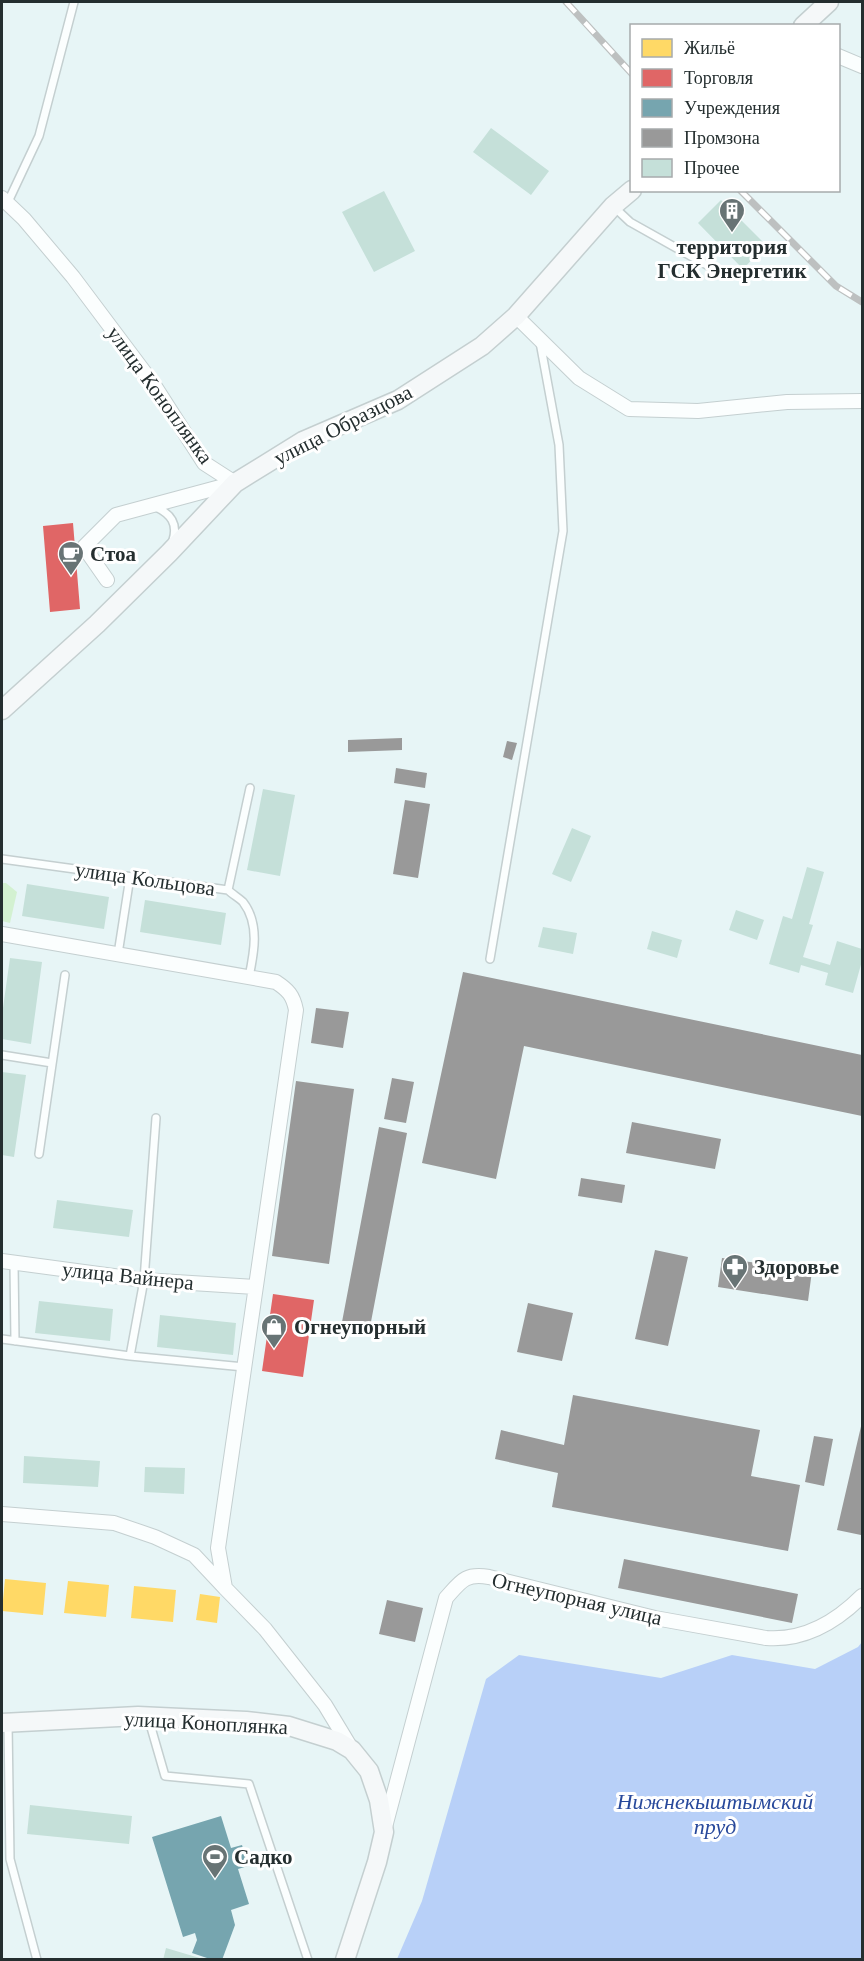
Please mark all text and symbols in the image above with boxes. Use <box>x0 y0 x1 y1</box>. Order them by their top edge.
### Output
legend <box>630 24 840 192</box>
text: Жильё <box>684 38 735 58</box>
text: Торговля <box>684 68 753 88</box>
text: Учреждения <box>684 98 780 118</box>
text: Промзона <box>684 128 760 148</box>
text: Прочее <box>684 158 740 178</box>
building icon: территория ГСК Энергетик <box>717 196 747 234</box>
place label: территория ГСК Энергетик <box>657 235 807 283</box>
street label: улица Коноплянка <box>102 322 218 469</box>
street label: улица Образцова <box>270 380 417 470</box>
cafe icon: Стоа <box>56 539 86 577</box>
place label: Стоа <box>90 542 136 566</box>
street label: улица Кольцова <box>73 857 217 901</box>
pharmacy icon: Здоровье <box>720 1252 750 1290</box>
place label: Здоровье <box>754 1255 839 1279</box>
street label: улица Вайнера <box>61 1257 196 1295</box>
shop icon: Огнеупорный <box>259 1312 289 1350</box>
place label: Огнеупорный <box>294 1315 426 1339</box>
street label: Огнеупорная улица <box>490 1568 665 1630</box>
street label: улица Коноплянка <box>123 1707 289 1739</box>
water label: Нижнекыштымский пруд <box>616 1789 813 1839</box>
sports icon: Садко <box>200 1842 230 1880</box>
place label: Садко <box>234 1845 293 1869</box>

